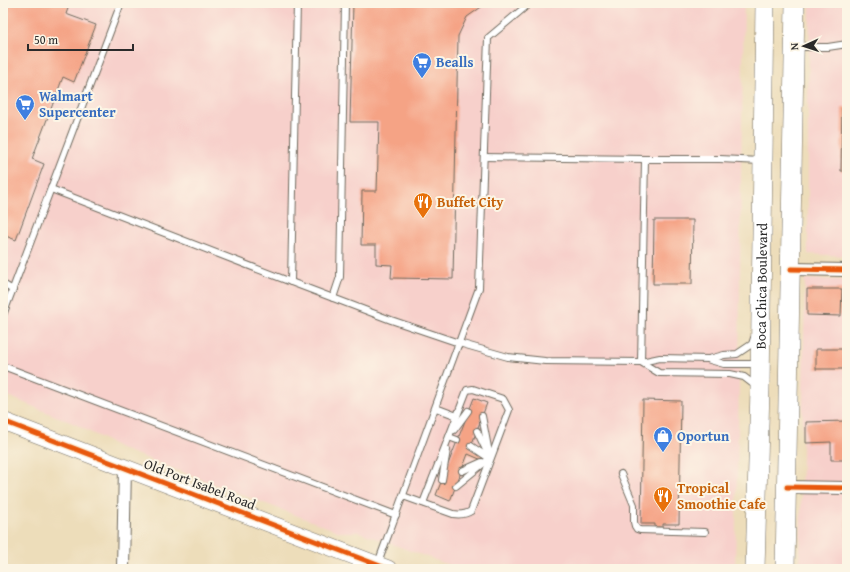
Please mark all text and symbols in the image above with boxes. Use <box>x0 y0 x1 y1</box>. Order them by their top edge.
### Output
scale bar <box>28 26 133 52</box>
north arrow <box>784 26 824 66</box>
text: 50 m <box>34 31 58 48</box>
text: N <box>786 42 802 51</box>
supermarket icon: Bealls <box>411 51 433 79</box>
place label: Bealls <box>436 52 473 72</box>
place label: Walmart Supercenter <box>39 86 116 122</box>
supermarket icon: Walmart Supercenter <box>14 93 36 121</box>
restaurant icon: Buffet City <box>412 191 434 219</box>
place label: Buffet City <box>437 192 504 212</box>
street label: Boca Chica Boulevard <box>751 222 772 349</box>
shop icon: Oportun <box>652 425 674 453</box>
place label: Oportun <box>677 426 730 446</box>
street label: Old Port Isabel Road <box>141 454 259 515</box>
place label: Tropical Smoothie Cafe <box>677 478 766 514</box>
restaurant icon: Tropical Smoothie Cafe <box>652 485 674 513</box>

